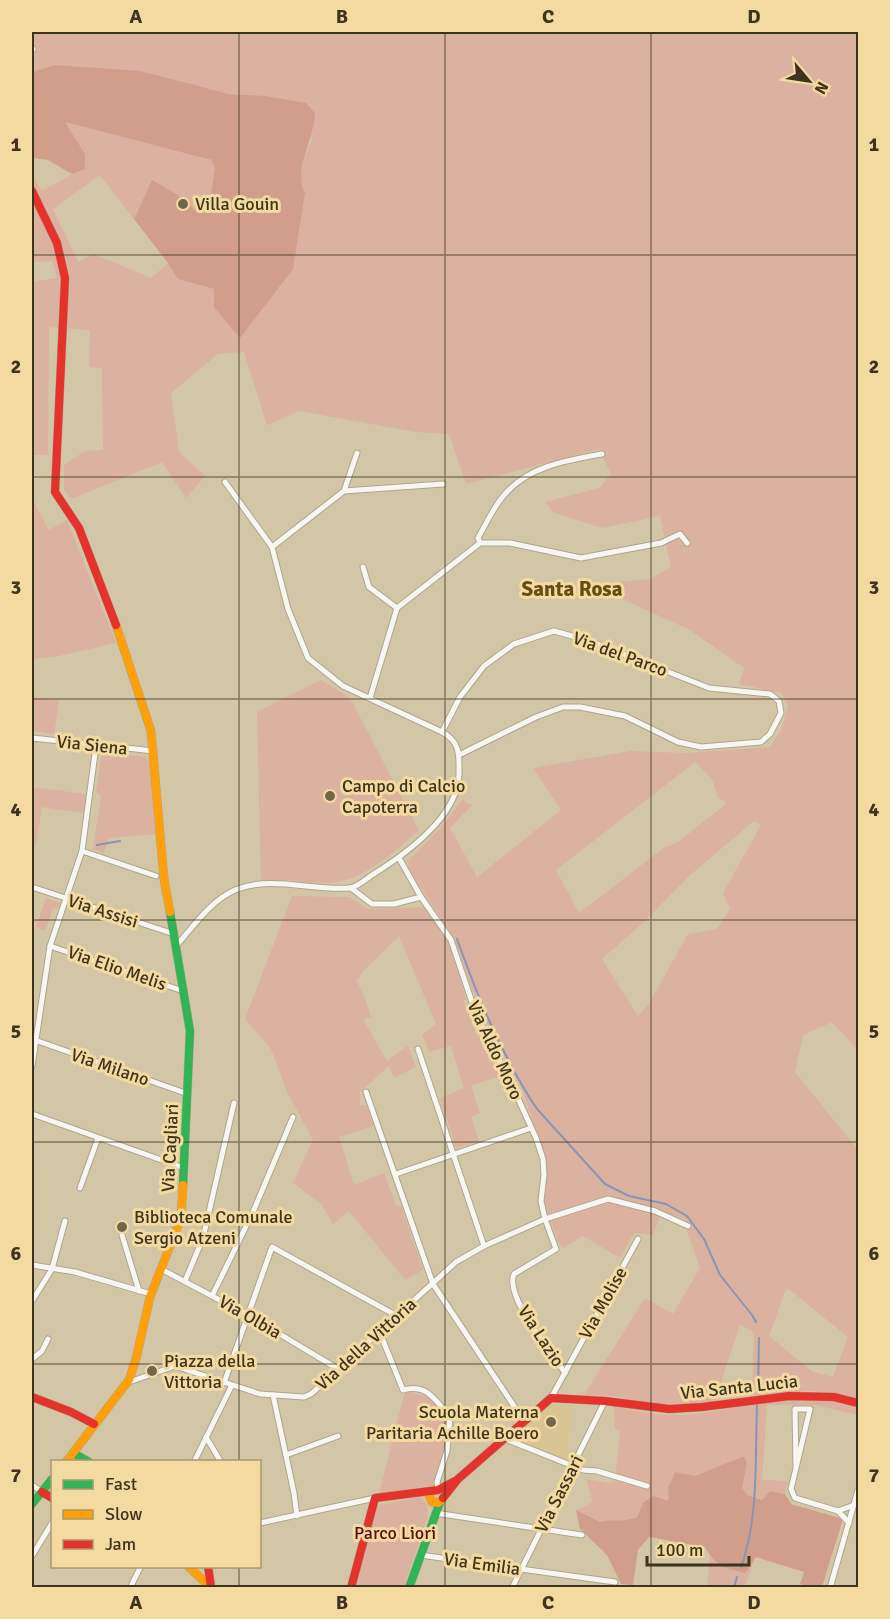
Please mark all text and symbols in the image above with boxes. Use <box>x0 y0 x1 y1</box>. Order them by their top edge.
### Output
text: A <box>130 4 143 29</box>
text: B <box>336 4 348 29</box>
text: C <box>542 4 554 29</box>
text: D <box>747 4 761 29</box>
north arrow <box>779 51 839 111</box>
text: N <box>810 78 833 98</box>
text: 1 <box>11 132 22 157</box>
text: 1 <box>869 132 880 157</box>
place label: Villa Gouin <box>195 193 279 215</box>
marker: Villa Gouin <box>176 197 190 211</box>
text: 2 <box>11 354 21 379</box>
text: 2 <box>869 354 879 379</box>
text: 3 <box>11 575 21 600</box>
text: 3 <box>869 575 879 600</box>
district label: Santa Rosa <box>522 576 623 602</box>
street label: Via del Parco <box>570 627 670 681</box>
street label: Via Siena <box>55 730 129 760</box>
place label: Campo di Calcio Capoterra <box>342 775 465 818</box>
marker: Campo di Calcio Capoterra <box>323 789 337 803</box>
text: 4 <box>11 797 22 822</box>
text: 4 <box>869 797 880 822</box>
street label: Via Assisi <box>65 889 141 933</box>
street label: Via Elio Melis <box>65 941 170 995</box>
street label: Via Aldo Moro <box>462 997 528 1103</box>
text: 5 <box>11 1019 21 1044</box>
text: 5 <box>869 1019 879 1044</box>
street label: Via Milano <box>68 1043 152 1091</box>
street label: Via Cagliari <box>157 1103 183 1193</box>
place label: Biblioteca Comunale Sergio Atzeni <box>134 1206 293 1249</box>
marker: Biblioteca Comunale Sergio Atzeni <box>115 1220 129 1234</box>
text: 6 <box>11 1241 22 1266</box>
text: 6 <box>869 1241 880 1266</box>
street label: Via Molise <box>574 1263 632 1343</box>
street label: Via Olbia <box>215 1290 285 1344</box>
street label: Via della Vittoria <box>311 1293 421 1395</box>
street label: Via Lazio <box>513 1301 569 1371</box>
place label: Piazza della Vittoria <box>164 1350 255 1393</box>
marker: Piazza della Vittoria <box>145 1364 159 1378</box>
street label: Via Santa Lucia <box>679 1370 799 1404</box>
place label: Scuola Materna Paritaria Achille Boero <box>366 1401 539 1444</box>
marker: Scuola Materna Paritaria Achille Boero <box>544 1415 558 1429</box>
street label: Via Sassari <box>530 1452 588 1536</box>
legend <box>51 1460 261 1568</box>
text: 7 <box>11 1463 22 1488</box>
text: 7 <box>869 1463 880 1488</box>
text: Fast <box>105 1473 137 1495</box>
text: Slow <box>105 1503 142 1525</box>
park label: Parco Liori <box>354 1522 436 1544</box>
scale bar <box>647 1529 749 1567</box>
text: Jam <box>105 1533 136 1555</box>
text: 100 m <box>656 1539 703 1561</box>
street label: Via Emilia <box>442 1548 522 1580</box>
text: A <box>130 1590 143 1615</box>
text: B <box>336 1590 348 1615</box>
text: C <box>542 1590 554 1615</box>
text: D <box>747 1590 761 1615</box>

